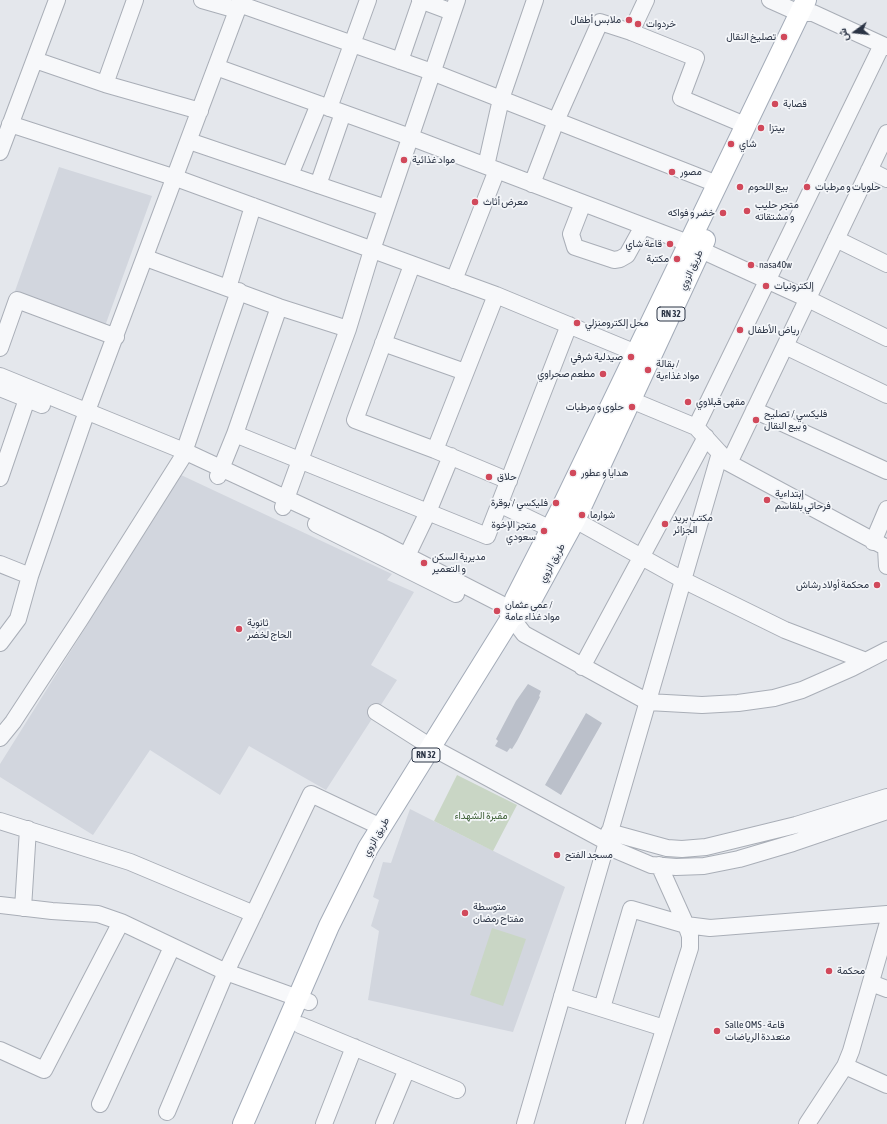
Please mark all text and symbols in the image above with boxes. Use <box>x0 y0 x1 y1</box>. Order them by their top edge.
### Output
north arrow <box>835 12 875 52</box>
place label: ملابس أطفال <box>570 14 621 26</box>
marker: ملابس أطفال <box>624 15 634 25</box>
place label: خردوات <box>646 18 676 30</box>
marker: خردوات <box>633 19 643 29</box>
text: ش <box>836 27 851 43</box>
place label: تصليخ النقال <box>726 31 776 43</box>
marker: تصليخ النقال <box>779 32 789 42</box>
place label: قصابة <box>783 98 807 110</box>
marker: قصابة <box>770 99 780 109</box>
place label: بيتزا <box>769 122 785 134</box>
marker: بيتزا <box>756 123 766 133</box>
place label: شاي <box>739 138 757 150</box>
marker: شاي <box>726 139 736 149</box>
place label: مواد غذائية <box>412 154 455 166</box>
marker: مواد غذائية <box>399 155 409 165</box>
place label: مصور <box>680 166 702 178</box>
marker: مصور <box>667 167 677 177</box>
place label: بيع اللحوم <box>748 181 788 193</box>
place label: حلويات و مرطبات <box>815 181 881 193</box>
marker: بيع اللحوم <box>735 182 745 192</box>
marker: حلويات و مرطبات <box>802 182 812 192</box>
place label: معرض أثاث <box>483 196 528 208</box>
marker: معرض أثاث <box>470 197 480 207</box>
place label: متجر حليب و مشتقاته <box>755 199 799 222</box>
marker: متجر حليب و مشتقاته <box>742 206 752 216</box>
place label: خضر و فواكه <box>668 207 715 219</box>
marker: خضر و فواكه <box>718 208 728 218</box>
place label: قاعة شاي <box>625 238 662 250</box>
marker: قاعة شاي <box>665 239 675 249</box>
street label: طريق الزوي <box>676 248 706 292</box>
place label: مكتبة <box>646 253 669 265</box>
marker: مكتبة <box>672 254 682 264</box>
place label: nasa40w <box>759 259 792 271</box>
marker: nasa40w <box>746 260 756 270</box>
place label: إلكترونيات <box>774 280 814 292</box>
marker: إلكترونيات <box>761 281 771 291</box>
road number: RN 32 <box>657 307 685 321</box>
place label: محل إلكترومنزلي <box>585 317 649 329</box>
marker: محل إلكترومنزلي <box>572 318 582 328</box>
place label: رياض الأطفال <box>748 324 800 336</box>
marker: رياض الأطفال <box>735 325 745 335</box>
place label: صيدلية شرفي <box>571 351 623 363</box>
marker: صيدلية شرفي <box>626 352 636 362</box>
place label: بقالة / مواد غذاءية <box>656 358 699 382</box>
marker: بقالة / مواد غذاءية <box>643 365 653 375</box>
place label: مطعم صحراوي <box>537 368 595 380</box>
marker: مطعم صحراوي <box>598 369 608 379</box>
place label: مقهى قبلاوي <box>696 396 745 408</box>
marker: مقهى قبلاوي <box>683 397 693 407</box>
place label: حلوى و مرطبات <box>566 401 624 413</box>
marker: حلوى و مرطبات <box>627 402 637 412</box>
place label: فليكسي / تصليح و بيع النقال <box>764 408 827 432</box>
marker: فليكسي / تصليح و بيع النقال <box>751 415 761 425</box>
place label: هدايا و عطور <box>581 467 628 479</box>
marker: هدايا و عطور <box>568 468 578 478</box>
place label: حلاق <box>497 471 517 483</box>
marker: حلاق <box>484 472 494 482</box>
place label: إبتداءية فرحاتي بلقاسم <box>775 488 831 512</box>
marker: إبتداءية فرحاتي بلقاسم <box>762 495 772 505</box>
place label: فليكسي / بوقرة <box>491 497 548 509</box>
marker: فليكسي / بوقرة <box>551 498 561 508</box>
place label: شوارما <box>590 509 615 521</box>
marker: شوارما <box>577 510 587 520</box>
place label: مكتب بريد الجزائر <box>673 512 713 536</box>
place label: متجر الإخوة سعودي <box>491 519 536 542</box>
marker: مكتب بريد الجزائر <box>660 519 670 529</box>
marker: متجر الإخوة سعودي <box>539 526 549 536</box>
street label: طريق الزوي <box>536 541 568 585</box>
place label: مديرية السكن و التعمير <box>432 551 486 574</box>
marker: مديرية السكن و التعمير <box>419 558 429 568</box>
place label: محكمة أولاد رشاش <box>796 579 869 591</box>
marker: محكمة أولاد رشاش <box>872 580 882 590</box>
place label: عمي عثمان / مواد غذاء عامة <box>505 599 560 622</box>
marker: عمي عثمان / مواد غذاء عامة <box>492 606 502 616</box>
place label: ثانوية الحاج لخضر <box>247 617 292 640</box>
marker: ثانوية الحاج لخضر <box>234 624 244 634</box>
road number: RN 32 <box>412 748 440 762</box>
park label: مقبرة الشهداء <box>454 810 508 822</box>
street label: طريق الزوي <box>360 815 392 859</box>
place label: مسجد الفتح <box>565 849 613 861</box>
marker: مسجد الفتح <box>552 850 562 860</box>
place label: متوسطة مفتاح رمضان <box>473 901 524 924</box>
marker: متوسطة مفتاح رمضان <box>460 908 470 918</box>
place label: محكمة <box>837 965 865 977</box>
marker: محكمة <box>824 966 834 976</box>
place label: Salle OMS - قاعة متعددة الرياضات <box>725 1019 790 1042</box>
marker: Salle OMS - قاعة متعددة الرياضات <box>712 1026 722 1036</box>

